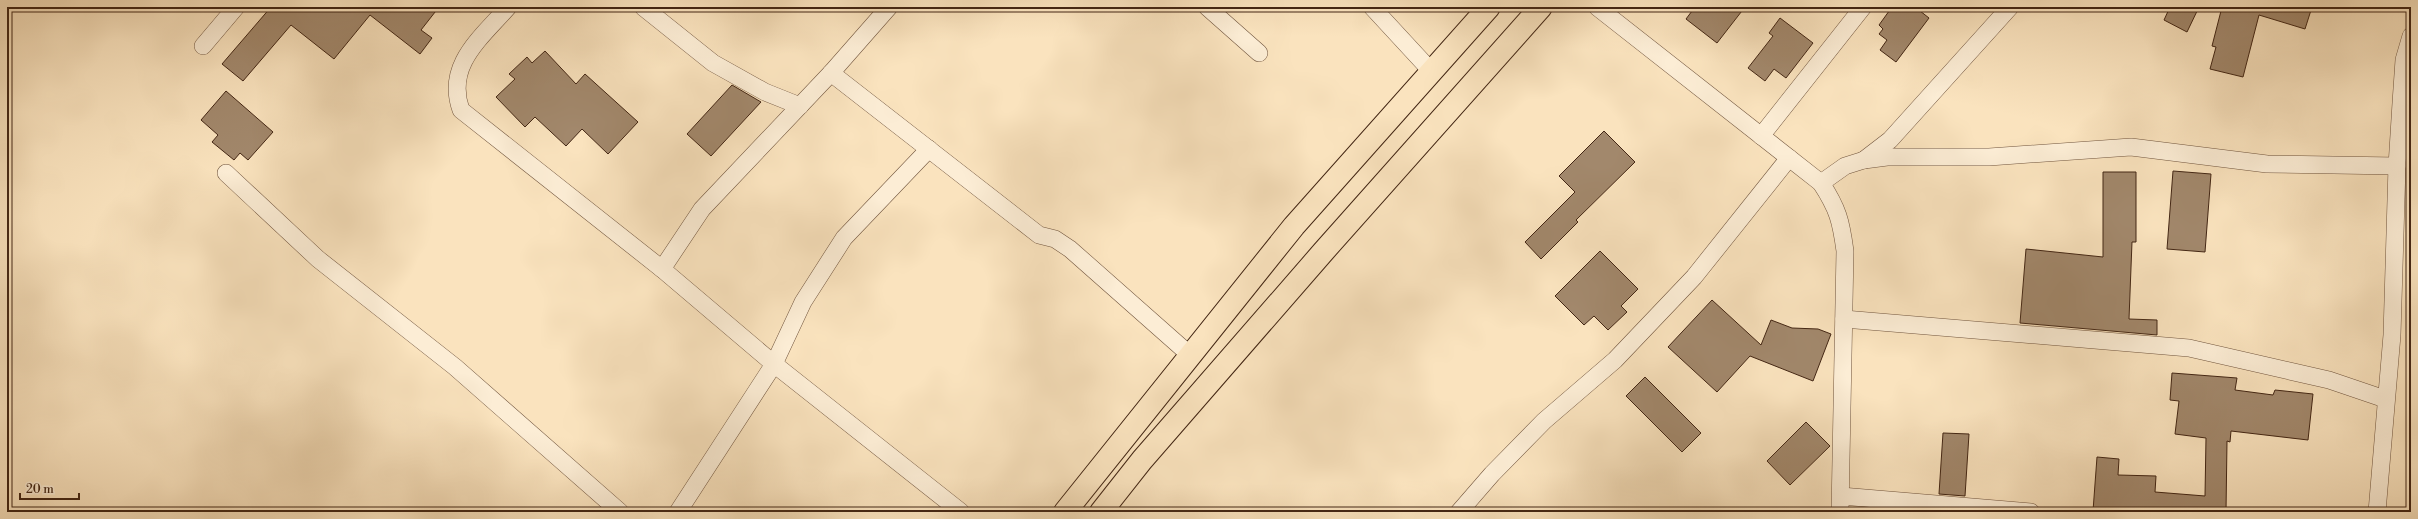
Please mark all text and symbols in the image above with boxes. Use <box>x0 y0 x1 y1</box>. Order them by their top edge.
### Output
scale bar <box>20 475 79 501</box>
text: 20 m <box>26 482 54 497</box>

